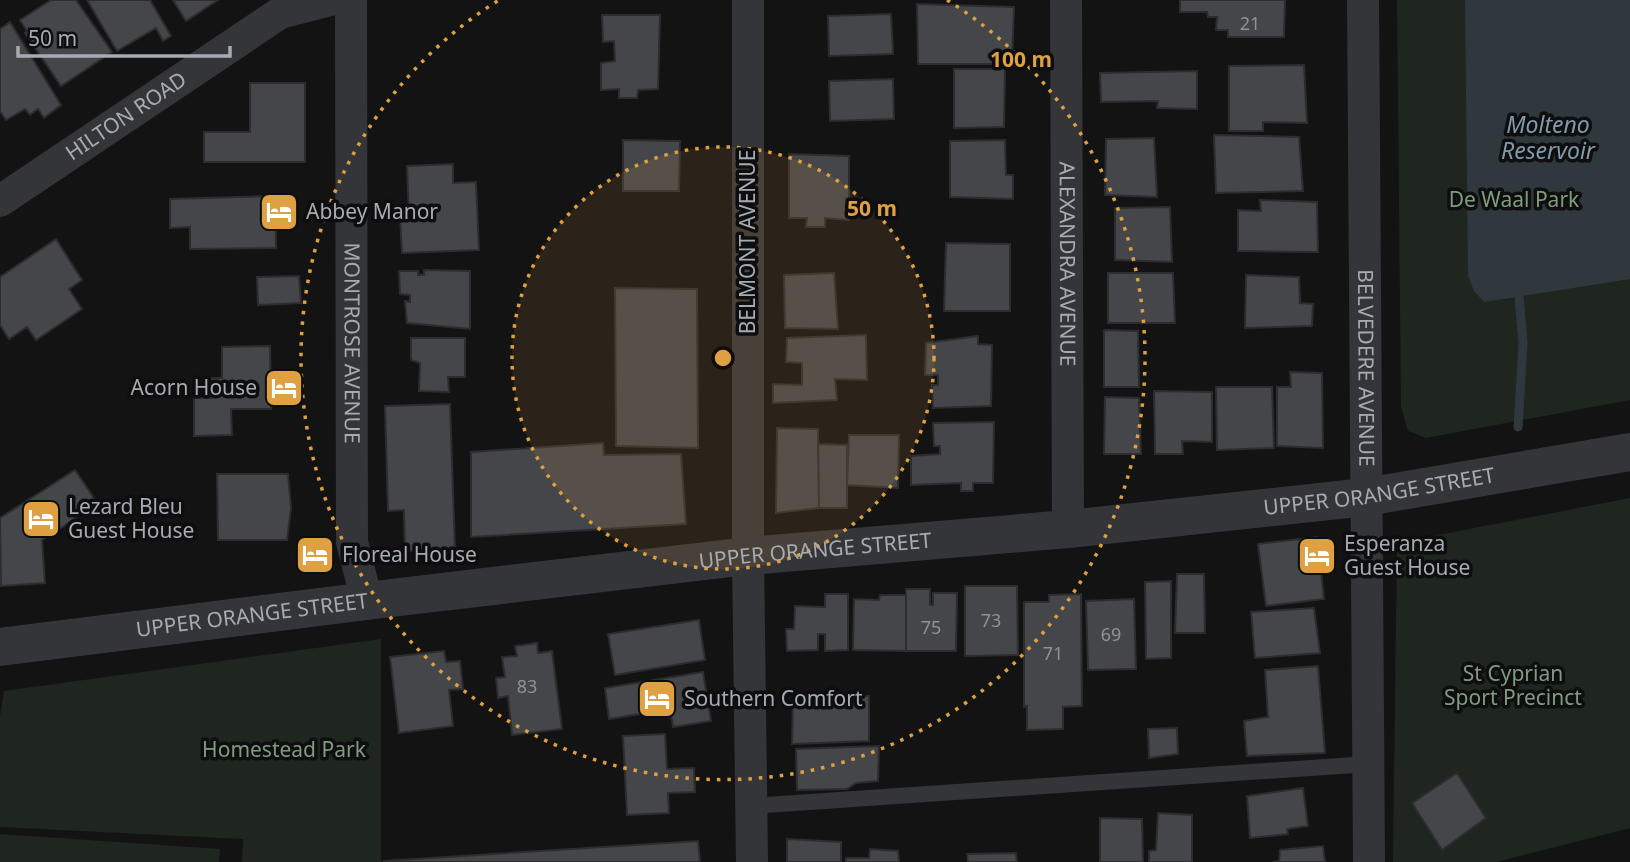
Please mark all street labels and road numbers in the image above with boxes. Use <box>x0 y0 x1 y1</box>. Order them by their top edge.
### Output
street label: HILTON ROAD <box>60 65 192 166</box>
street label: BELMONT AVENUE <box>733 150 761 334</box>
street label: ALEXANDRA AVENUE <box>1054 161 1082 367</box>
street label: MONTROSE AVENUE <box>338 242 367 444</box>
street label: BELVEDERE AVENUE <box>1352 269 1381 467</box>
street label: UPPER ORANGE STREET <box>1262 460 1497 521</box>
street label: UPPER ORANGE STREET <box>697 526 933 575</box>
street label: UPPER ORANGE STREET <box>134 586 370 643</box>

